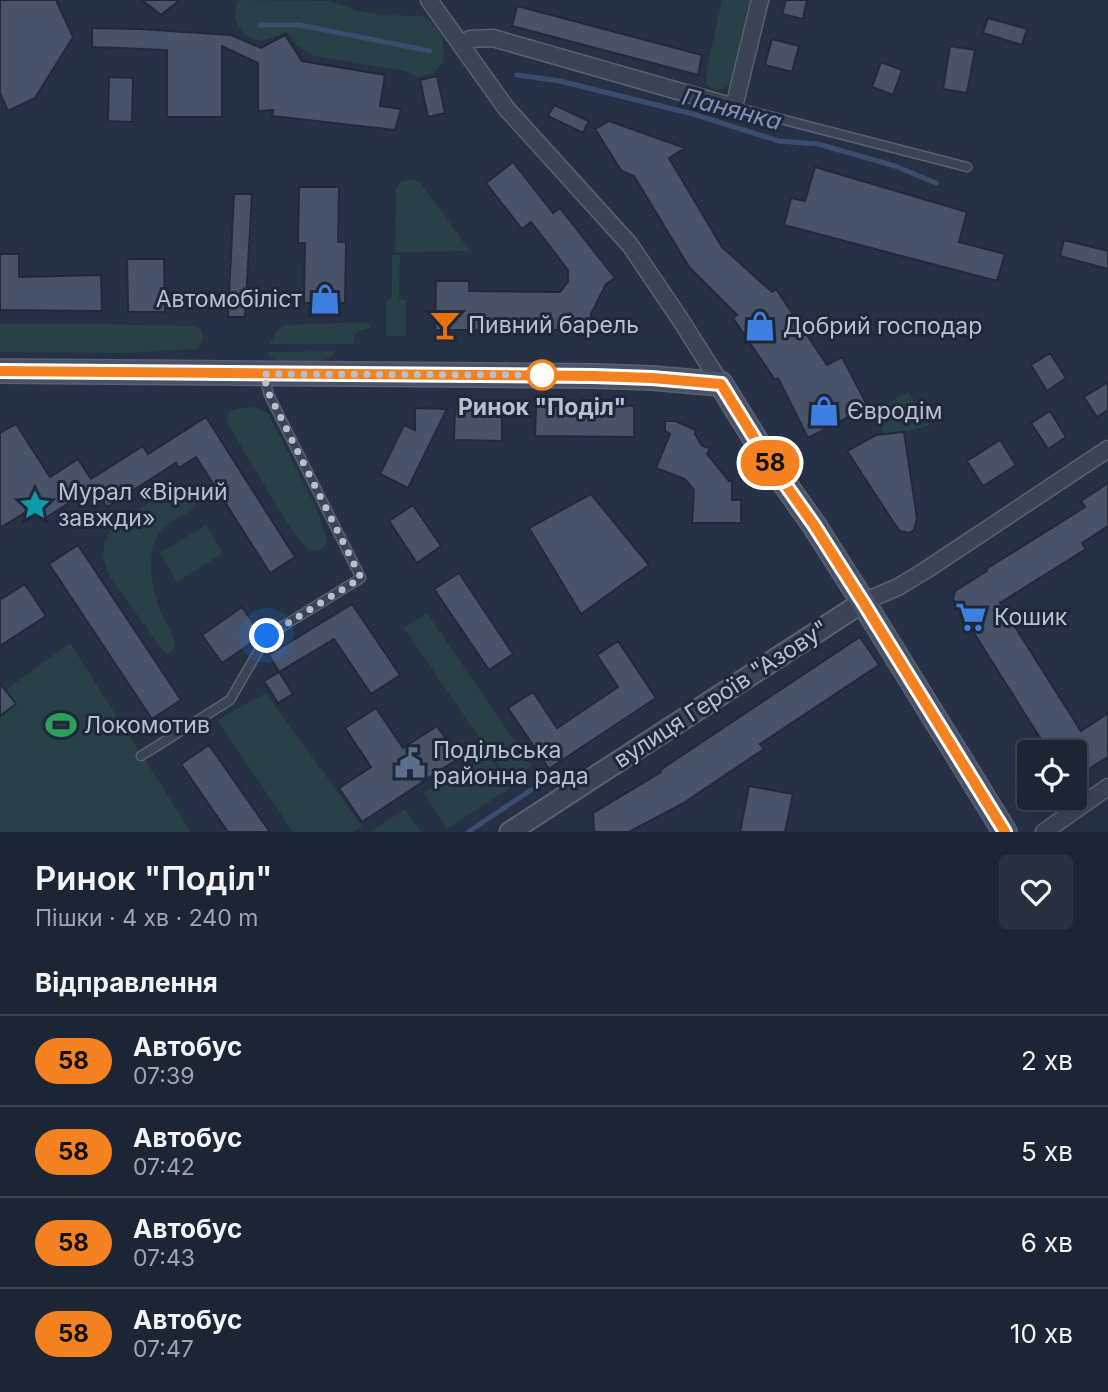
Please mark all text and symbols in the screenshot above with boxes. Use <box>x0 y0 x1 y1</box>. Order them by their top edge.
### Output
water label: Панянка <box>679 82 785 136</box>
shop icon: Автомобіліст <box>308 282 342 316</box>
place label: Автомобіліст <box>156 285 302 313</box>
bar icon: Пивний барель <box>428 308 462 342</box>
shop icon: Добрий господар <box>743 309 777 343</box>
place label: Пивний барель <box>468 311 639 339</box>
place label: Добрий господар <box>783 312 982 340</box>
marker: Ринок "Поділ" <box>527 360 557 390</box>
place label: Ринок "Поділ" <box>458 393 626 421</box>
shop icon: Євродім <box>807 394 841 428</box>
place label: Євродім <box>847 397 942 425</box>
line badge: 58 <box>738 440 802 486</box>
text: 58 <box>755 448 785 477</box>
place label: Мурал «Вірний завжди» <box>58 478 228 532</box>
place icon: Мурал «Вірний завжди» <box>18 488 52 522</box>
supermarket icon: Кошик <box>954 600 988 634</box>
place label: Кошик <box>994 603 1068 631</box>
street label: вулиця Героїв "Азову" <box>609 614 833 774</box>
your location <box>249 618 284 653</box>
sports icon: Локомотив <box>44 708 78 742</box>
place label: Локомотив <box>84 711 210 739</box>
place label: Подільська районна рада <box>433 736 589 790</box>
map controls <box>1017 740 1087 810</box>
button: locate <box>1017 740 1087 810</box>
public building icon: Подільська районна рада <box>393 746 427 780</box>
button: heart <box>999 855 1073 929</box>
text: Ринок "Поділ" <box>35 858 273 898</box>
text: Пішки · 4 хв · 240 m <box>35 904 258 932</box>
text: Відправлення <box>35 967 218 998</box>
text: Автобус <box>133 1031 242 1062</box>
text: 2 хв <box>1021 1045 1073 1076</box>
text: 58 <box>58 1046 89 1075</box>
text: 07:39 <box>133 1062 194 1090</box>
text: Автобус <box>133 1122 242 1153</box>
text: 5 хв <box>1021 1136 1073 1167</box>
text: 58 <box>58 1137 89 1166</box>
text: 07:42 <box>133 1153 195 1181</box>
text: Автобус <box>133 1213 242 1244</box>
text: 6 хв <box>1021 1227 1073 1258</box>
text: 58 <box>58 1228 89 1257</box>
text: 07:43 <box>133 1244 195 1272</box>
text: Автобус <box>133 1304 242 1335</box>
text: 10 хв <box>1010 1318 1073 1349</box>
text: 58 <box>58 1319 89 1348</box>
text: 07:47 <box>133 1335 194 1363</box>

